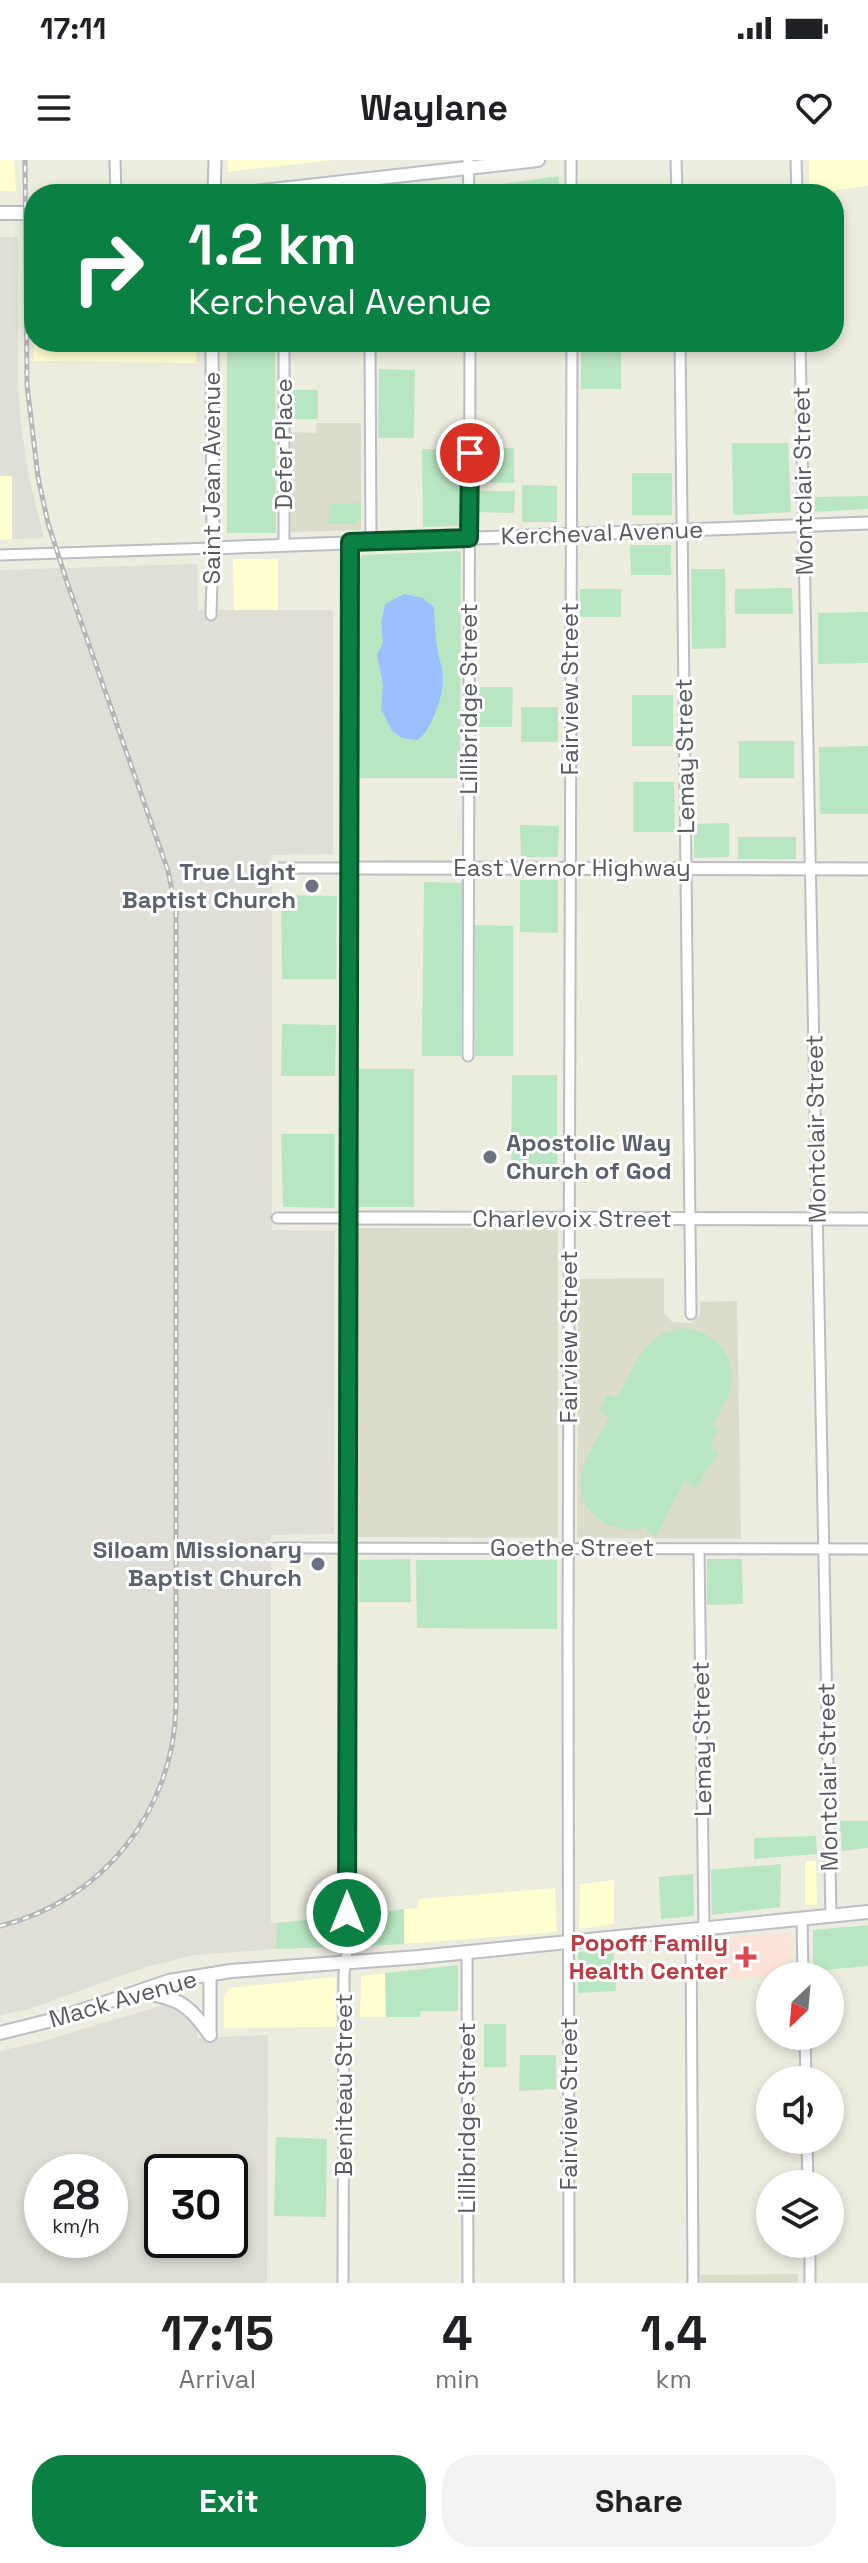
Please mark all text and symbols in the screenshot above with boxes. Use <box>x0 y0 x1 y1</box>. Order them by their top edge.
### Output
text: 17:11 <box>40 9 106 48</box>
text: Waylane <box>360 85 508 131</box>
icon: menu <box>32 86 76 130</box>
icon: heart <box>792 86 836 130</box>
text: 1.2 km <box>188 209 357 280</box>
icon: right <box>56 216 160 320</box>
text: Kercheval Avenue <box>188 279 492 325</box>
street label: Saint Jean Avenue <box>196 372 227 584</box>
street label: Defer Place <box>268 378 299 510</box>
street label: Montclair Street <box>785 386 820 576</box>
pin <box>436 419 504 487</box>
icon: arrive <box>448 431 492 475</box>
street label: Kercheval Avenue <box>500 513 704 552</box>
street label: Fairview Street <box>554 602 585 776</box>
street label: Lillibridge Street <box>453 603 484 795</box>
street label: Lemay Street <box>668 678 701 834</box>
street label: East Vernor Highway <box>453 852 691 883</box>
place label: True Light Baptist Church <box>122 856 296 915</box>
marker: True Light Baptist Church <box>303 877 321 895</box>
street label: Montclair Street <box>798 1034 833 1224</box>
place label: Apostolic Way Church of God <box>506 1127 672 1186</box>
marker: Apostolic Way Church of God <box>481 1148 499 1166</box>
street label: Charlevoix Street <box>472 1203 672 1234</box>
street label: Fairview Street <box>553 1250 584 1424</box>
street label: Goethe Street <box>490 1532 654 1563</box>
place label: Siloam Missionary Baptist Church <box>93 1534 302 1593</box>
marker: Siloam Missionary Baptist Church <box>309 1555 327 1573</box>
street label: Lemay Street <box>685 1661 718 1817</box>
street label: Montclair Street <box>810 1682 845 1872</box>
position arrow <box>305 1871 389 1955</box>
place label: Popoff Family Health Center <box>569 1927 728 1986</box>
marker: Popoff Family Health Center <box>735 1946 757 1968</box>
north arrow <box>756 1962 844 2050</box>
map controls <box>756 1962 844 2258</box>
street label: Mack Avenue <box>45 1963 200 2034</box>
street label: Beniteau Street <box>328 1993 359 2177</box>
street label: Fairview Street <box>553 2017 584 2191</box>
street label: Lillibridge Street <box>451 2022 482 2214</box>
button: sound <box>756 2066 844 2154</box>
speed limit sign: 30 <box>144 2154 248 2258</box>
text: 28 <box>52 2170 100 2221</box>
button: layers <box>756 2170 844 2258</box>
text: km/h <box>52 2213 100 2239</box>
text: 17:15 <box>161 2303 274 2364</box>
text: 4 <box>442 2303 473 2364</box>
text: 1.4 <box>641 2303 707 2364</box>
text: Arrival <box>179 2362 256 2396</box>
text: min <box>435 2362 480 2396</box>
text: km <box>656 2362 692 2396</box>
button: Exit <box>32 2455 426 2547</box>
button: Share <box>442 2455 836 2547</box>

